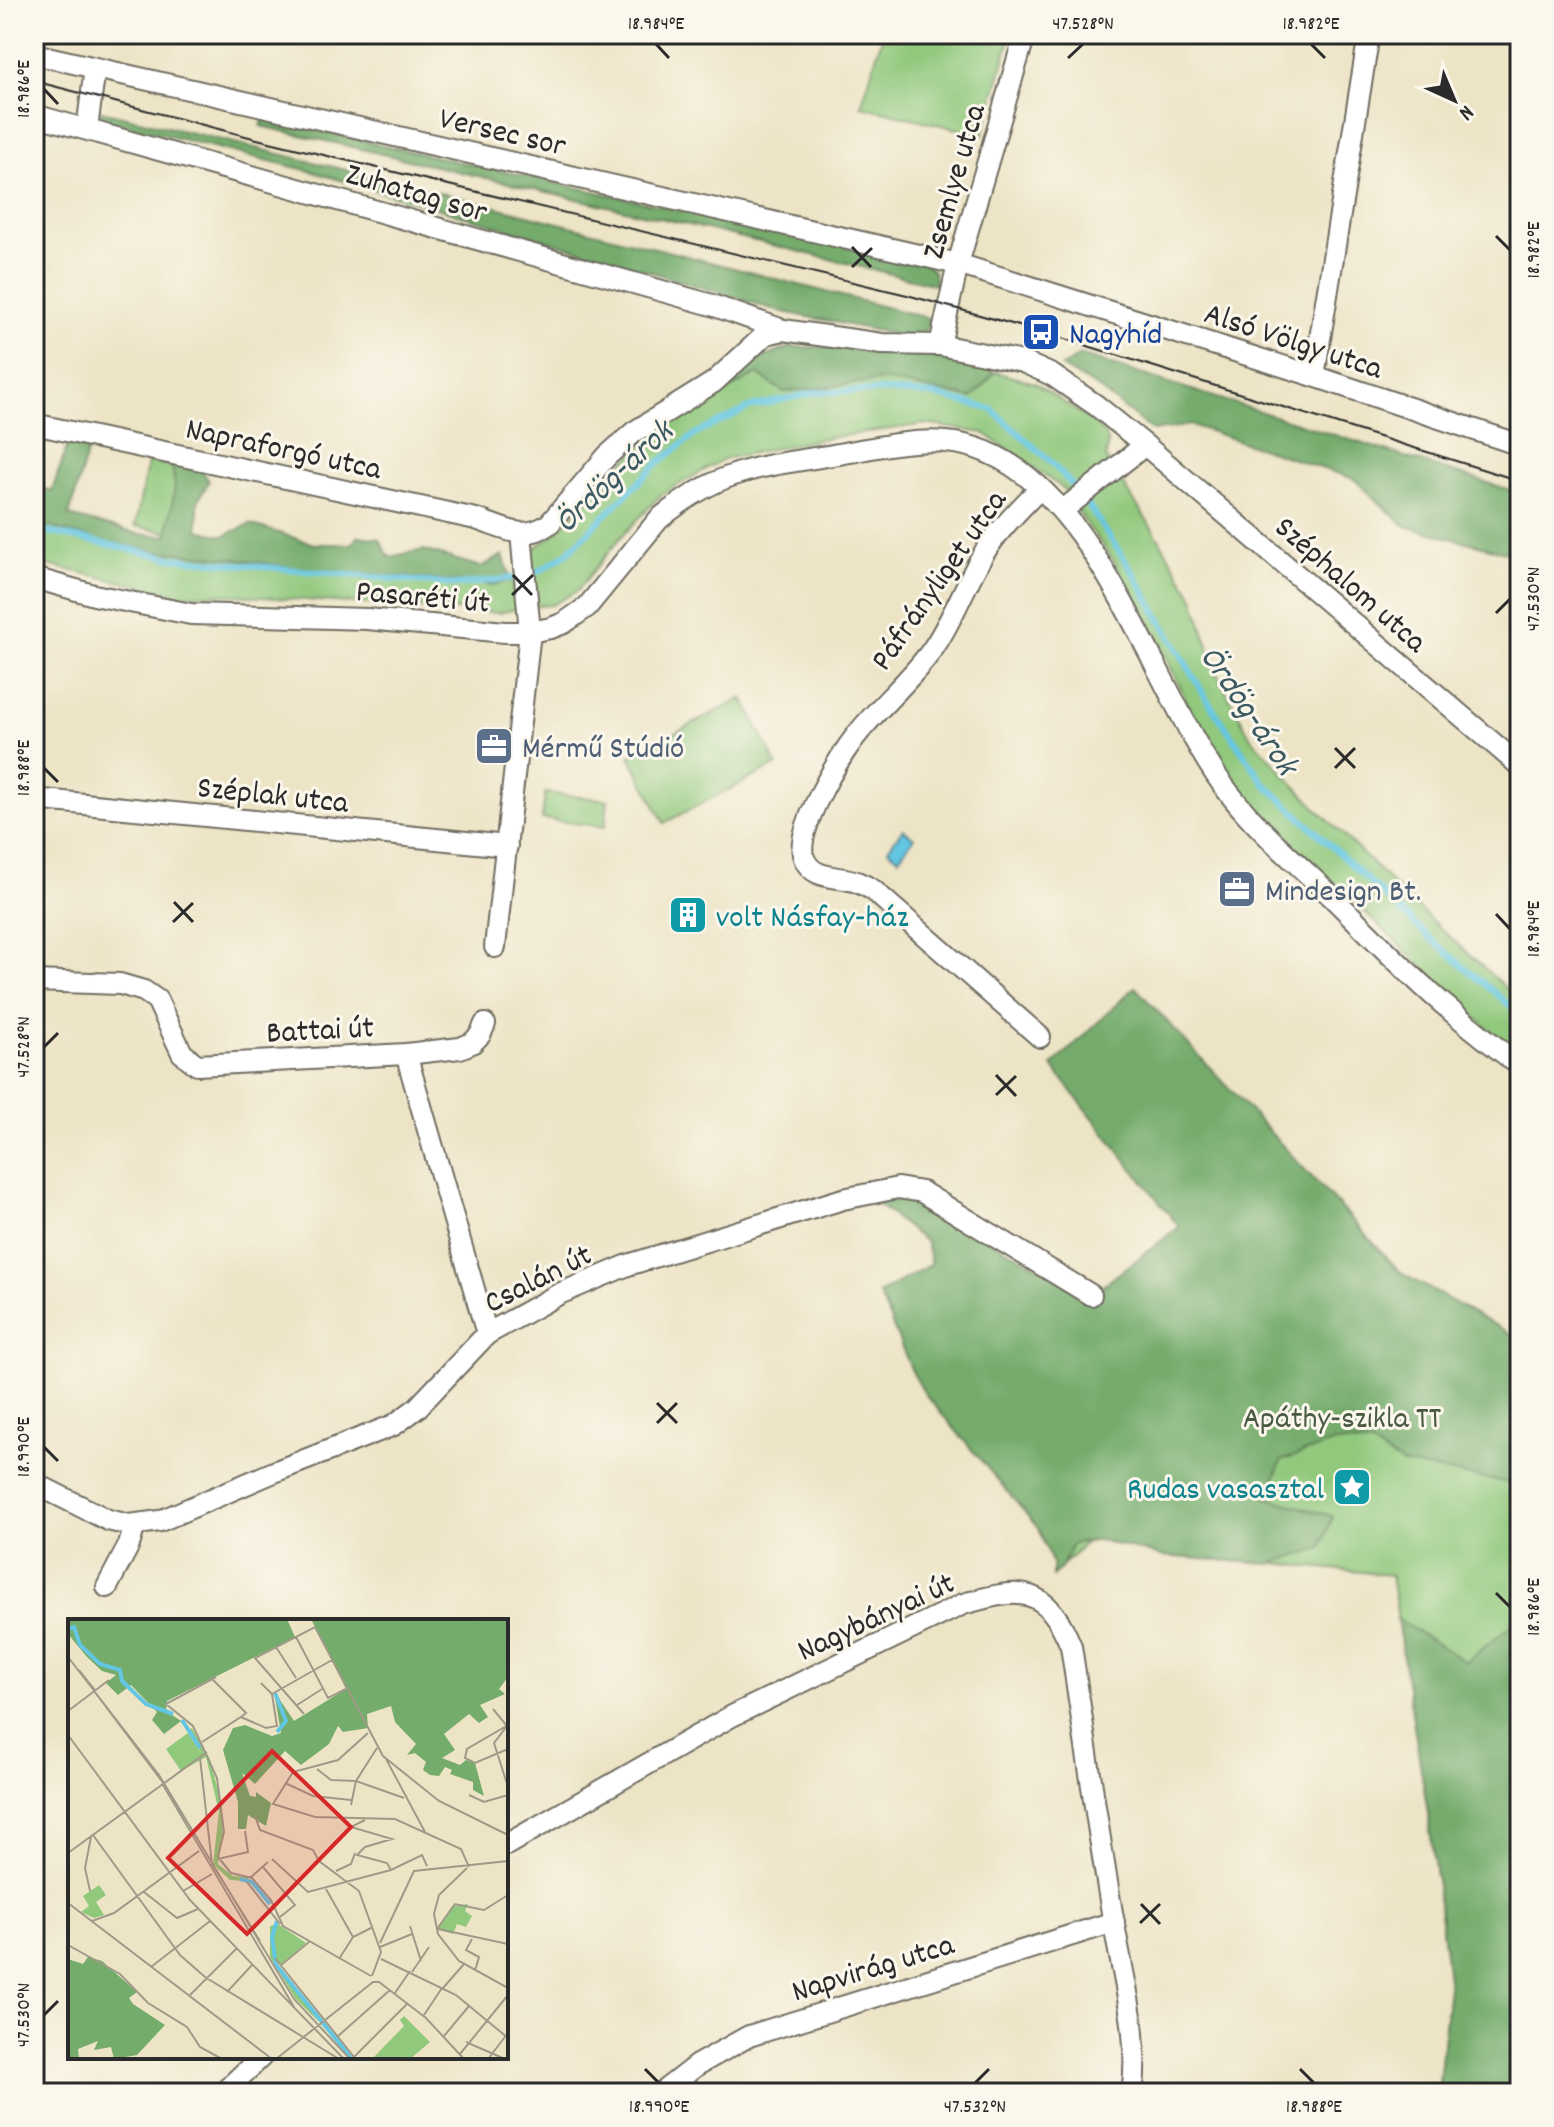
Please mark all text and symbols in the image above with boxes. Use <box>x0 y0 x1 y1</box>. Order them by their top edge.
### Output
text: 18.984°E <box>628 11 684 39</box>
text: 47.528°N <box>1052 11 1114 39</box>
text: 18.982°E <box>1282 11 1340 39</box>
text: 18.986°E <box>11 60 39 118</box>
north arrow <box>1414 60 1494 140</box>
text: N <box>1451 97 1480 127</box>
street label: Versec sor <box>434 98 570 172</box>
street label: Zsemlye utca <box>913 99 1001 265</box>
street label: Zuhatag sor <box>339 154 492 238</box>
text: 18.982°E <box>1521 221 1549 279</box>
street label: Alsó Völgy utca <box>1197 293 1389 395</box>
bus stop icon: Nagyhíd <box>1020 311 1062 353</box>
place label: Nagyhíd <box>1069 314 1162 360</box>
street label: Napraforgó utca <box>181 409 386 495</box>
water label: Ördög-árok <box>545 409 689 547</box>
street label: Páfrányliget utca <box>862 481 1021 682</box>
street label: Széphalom utca <box>1262 507 1436 667</box>
text: 47.530°N <box>1521 567 1549 631</box>
street label: Pasaréti út <box>354 571 492 629</box>
water label: Ördög-árok <box>1185 637 1310 789</box>
office icon: Mérmű Stúdió <box>473 725 515 767</box>
place label: Mérmű Stúdió <box>522 728 684 774</box>
text: 18.988°E <box>11 740 39 796</box>
street label: Széplak utca <box>195 767 351 829</box>
office icon: Mindesign Bt. <box>1216 868 1258 910</box>
place label: Mindesign Bt. <box>1265 871 1421 917</box>
building icon: volt Násfay-ház <box>667 894 709 936</box>
place label: volt Násfay-ház <box>716 897 909 943</box>
text: 18.984°E <box>1521 901 1549 957</box>
street label: Battai út <box>265 1007 375 1059</box>
text: 47.528°N <box>11 1016 39 1078</box>
street label: Csalán út <box>477 1235 601 1328</box>
park label: Apáthy-szikla TT <box>1243 1398 1442 1444</box>
text: 18.990°E <box>11 1417 39 1477</box>
place icon: Rudas vasasztal <box>1331 1466 1373 1508</box>
place label: Rudas vasasztal <box>1127 1469 1324 1515</box>
street label: Nagybányai út <box>791 1563 964 1676</box>
text: 18.986°E <box>1521 1578 1549 1636</box>
inset map <box>68 1619 508 2059</box>
street label: Napvirág utca <box>787 1924 961 2017</box>
text: 47.530°N <box>11 1983 39 2047</box>
text: 18.990°E <box>629 2094 689 2122</box>
text: 47.532°N <box>944 2094 1006 2122</box>
text: 18.988°E <box>1286 2094 1342 2122</box>

